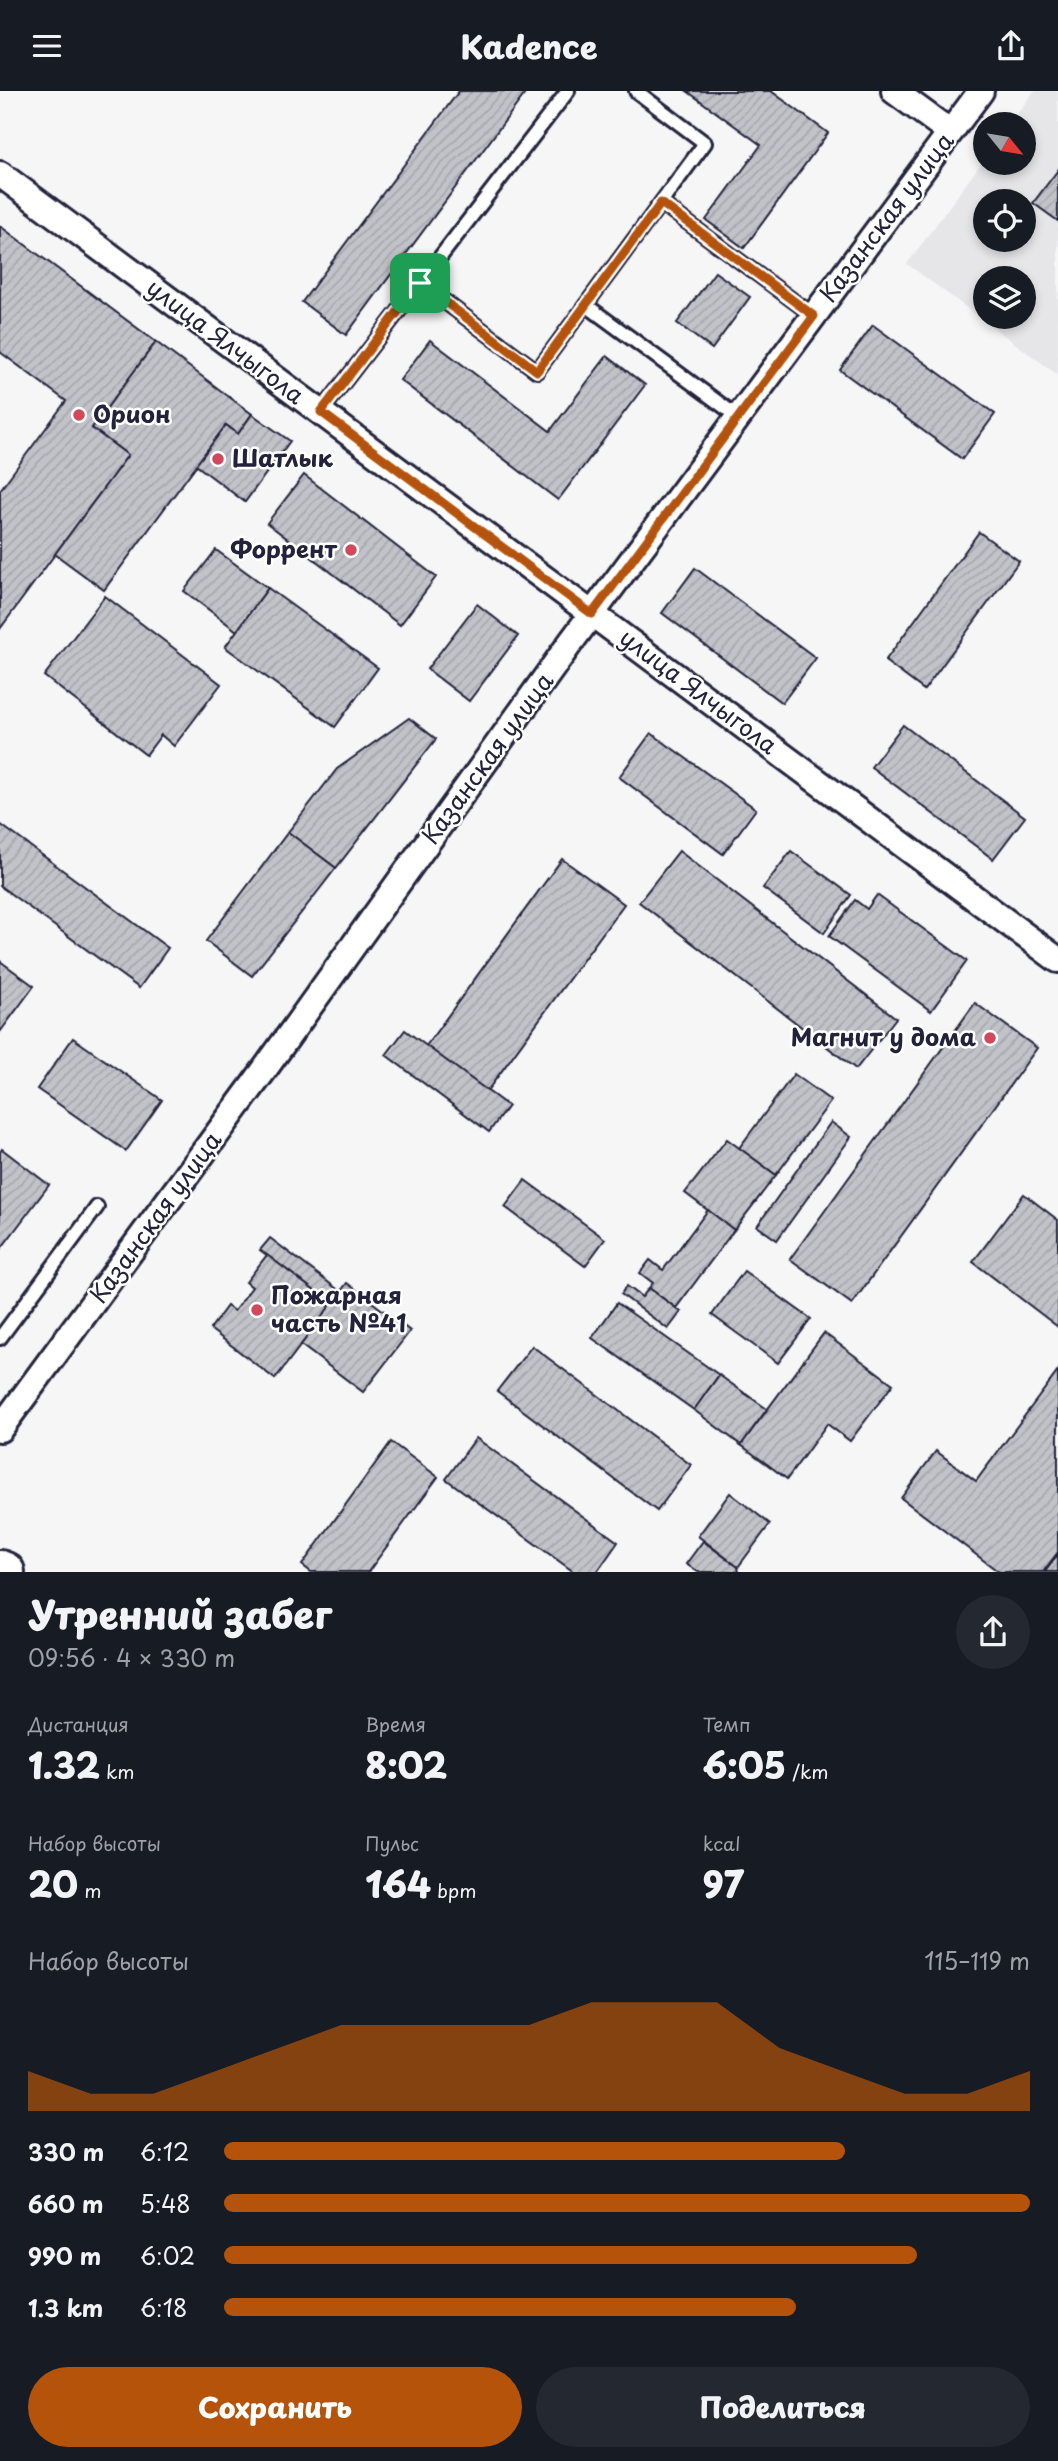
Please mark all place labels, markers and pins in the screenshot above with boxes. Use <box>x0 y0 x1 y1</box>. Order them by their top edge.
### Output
pin <box>390 253 450 313</box>
place label: Орион <box>93 395 171 431</box>
marker: Орион <box>71 407 87 423</box>
place label: Шатлык <box>232 439 333 475</box>
marker: Шатлык <box>210 451 226 467</box>
place label: Форрент <box>230 530 338 566</box>
marker: Форрент <box>343 542 359 558</box>
place label: Магнит у дома <box>791 1018 977 1054</box>
marker: Магнит у дома <box>982 1030 998 1046</box>
place label: Пожарная часть №41 <box>271 1276 406 1340</box>
marker: Пожарная часть №41 <box>249 1302 265 1318</box>

